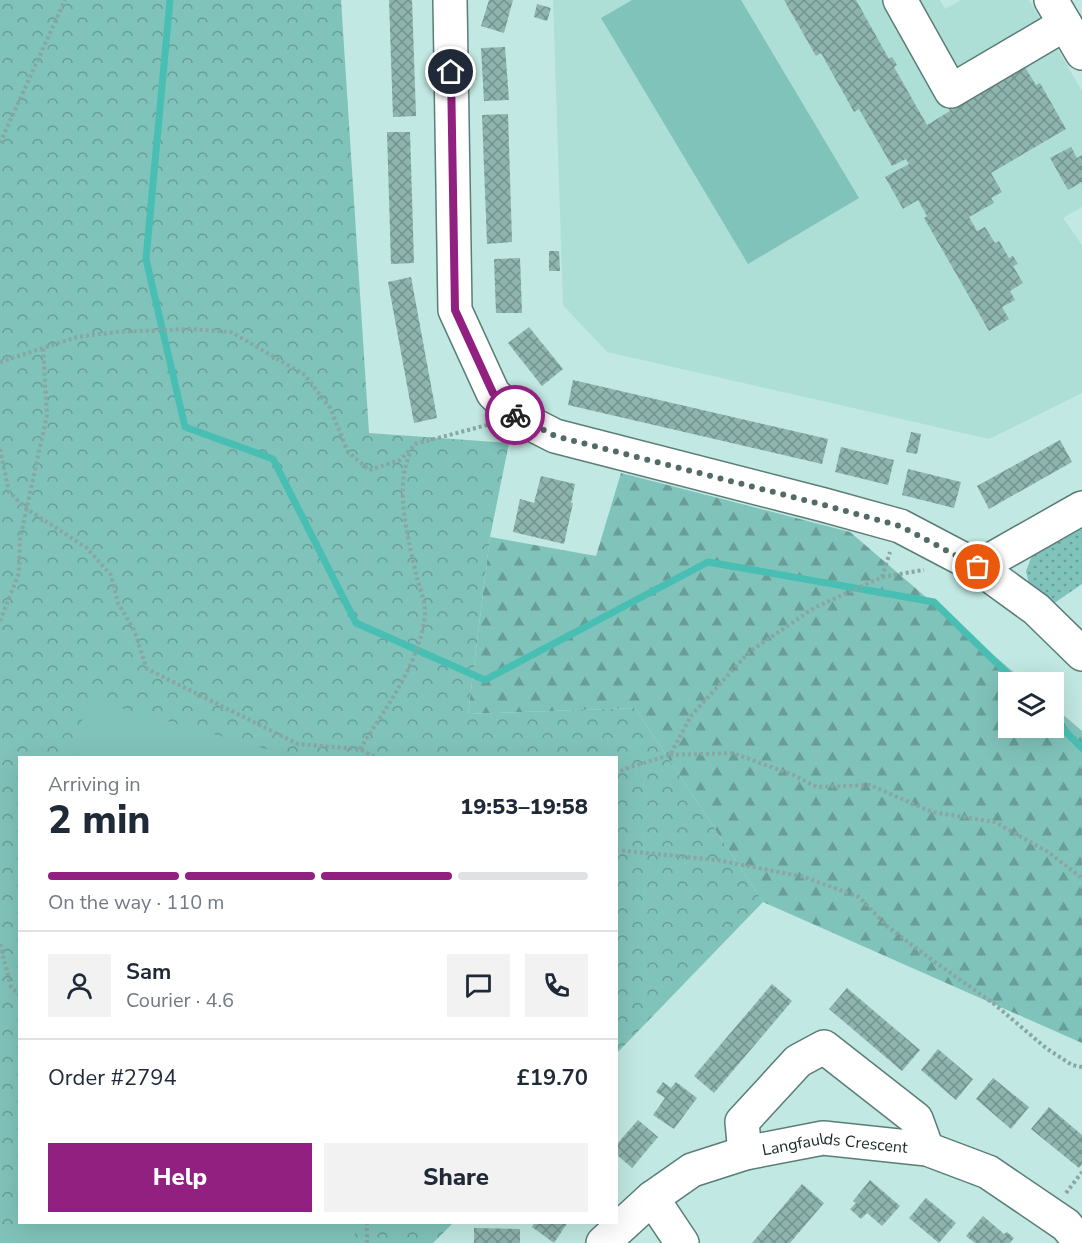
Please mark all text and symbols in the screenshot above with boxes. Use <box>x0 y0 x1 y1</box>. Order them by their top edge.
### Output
pin <box>425 46 476 97</box>
icon: home <box>434 55 467 88</box>
courier <box>485 385 545 445</box>
icon: bike <box>499 399 532 432</box>
pin <box>952 541 1003 592</box>
icon: bag <box>961 550 994 583</box>
map controls <box>998 672 1064 738</box>
button: layers <box>998 672 1064 738</box>
text: Arriving in <box>48 771 141 798</box>
text: 19:53–19:58 <box>460 792 588 822</box>
text: 2 min <box>48 794 151 847</box>
text: On the way · 110 m <box>48 889 224 916</box>
button: person <box>48 954 111 1017</box>
button: chat <box>447 954 510 1017</box>
button: phone <box>525 954 588 1017</box>
text: Sam <box>126 957 171 987</box>
text: Courier · 4.6 <box>126 987 234 1014</box>
text: Order #2794 <box>48 1063 177 1093</box>
text: £19.70 <box>517 1063 588 1093</box>
street label: Langfaulds Crescent <box>760 1128 909 1162</box>
button: Help <box>48 1143 312 1212</box>
button: Share <box>324 1143 588 1212</box>

